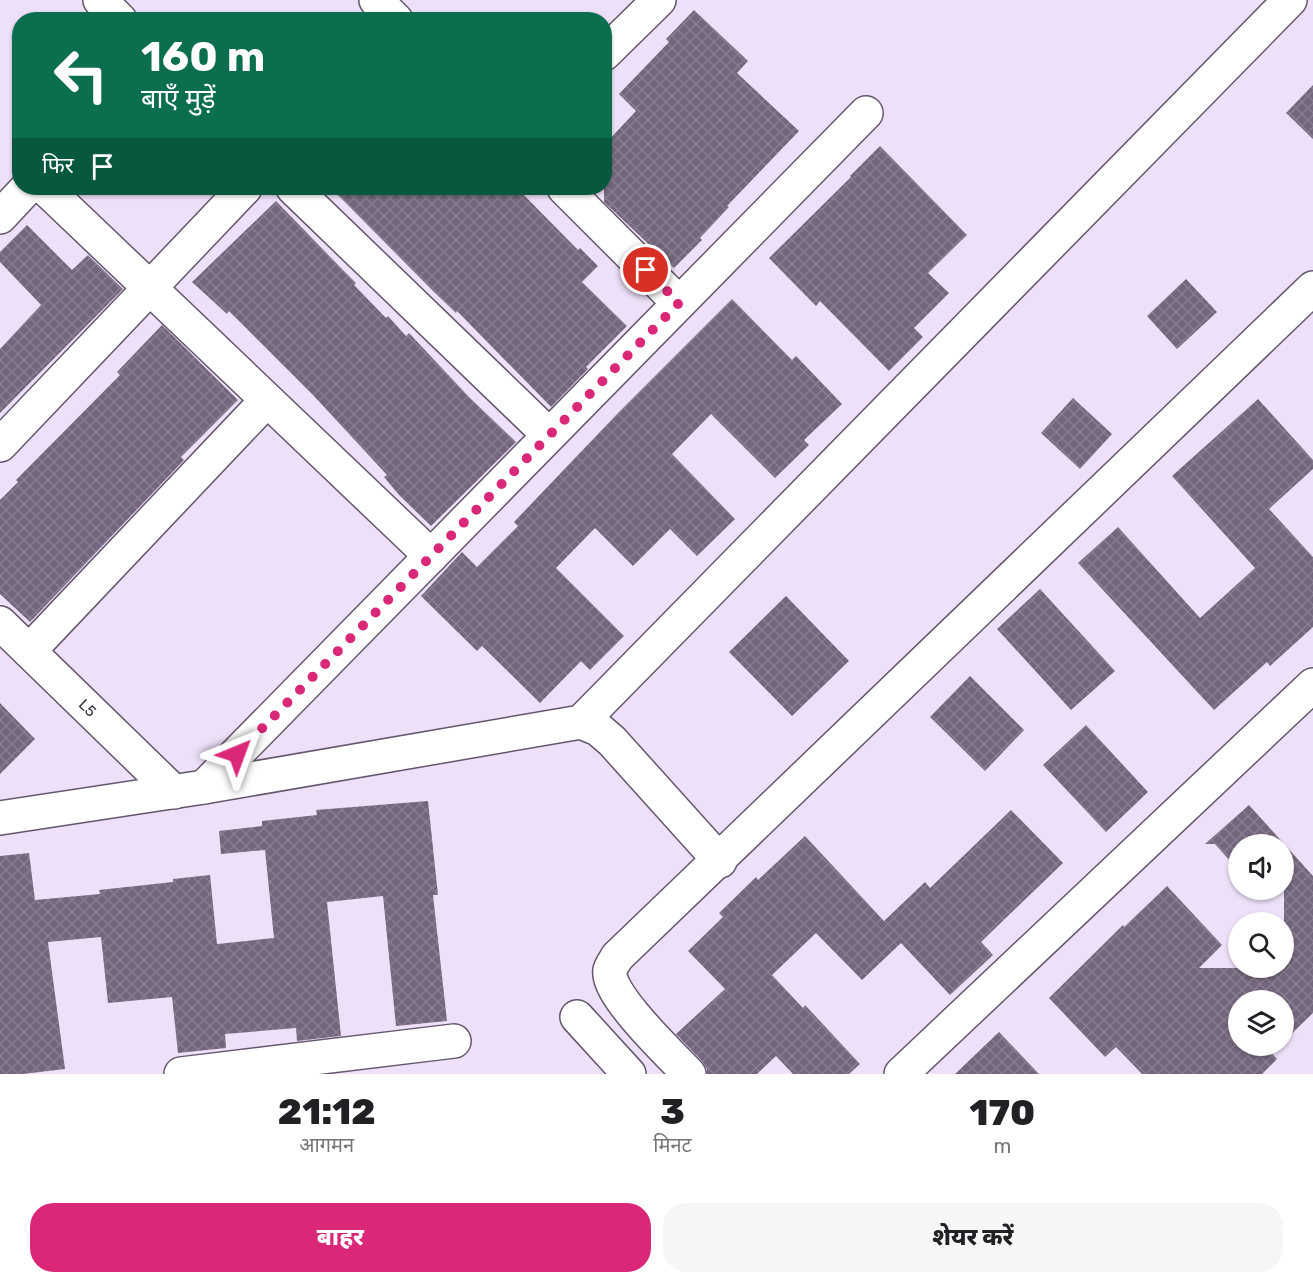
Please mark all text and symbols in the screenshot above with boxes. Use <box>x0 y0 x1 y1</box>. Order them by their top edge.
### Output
text: 160 m <box>141 32 265 82</box>
icon: left <box>42 36 120 114</box>
text: बाएँ मुड़ें <box>141 83 216 115</box>
icon: arrive <box>86 150 119 183</box>
text: फिर <box>42 152 74 179</box>
pin <box>620 244 671 295</box>
icon: arrive <box>629 253 662 286</box>
street label: L5 <box>75 695 100 721</box>
position arrow <box>205 722 269 786</box>
map controls <box>1228 834 1294 1056</box>
button: sound <box>1228 834 1294 900</box>
button: search <box>1228 912 1294 978</box>
button: layers <box>1228 990 1294 1056</box>
text: 21:12 <box>278 1090 376 1133</box>
text: 3 <box>660 1090 685 1133</box>
text: 170 <box>969 1091 1035 1134</box>
text: आगमन <box>299 1133 354 1157</box>
text: मिनट <box>653 1133 692 1157</box>
text: m <box>993 1134 1011 1158</box>
button: बाहर <box>30 1203 651 1272</box>
button: शेयर करें <box>663 1203 1283 1272</box>

